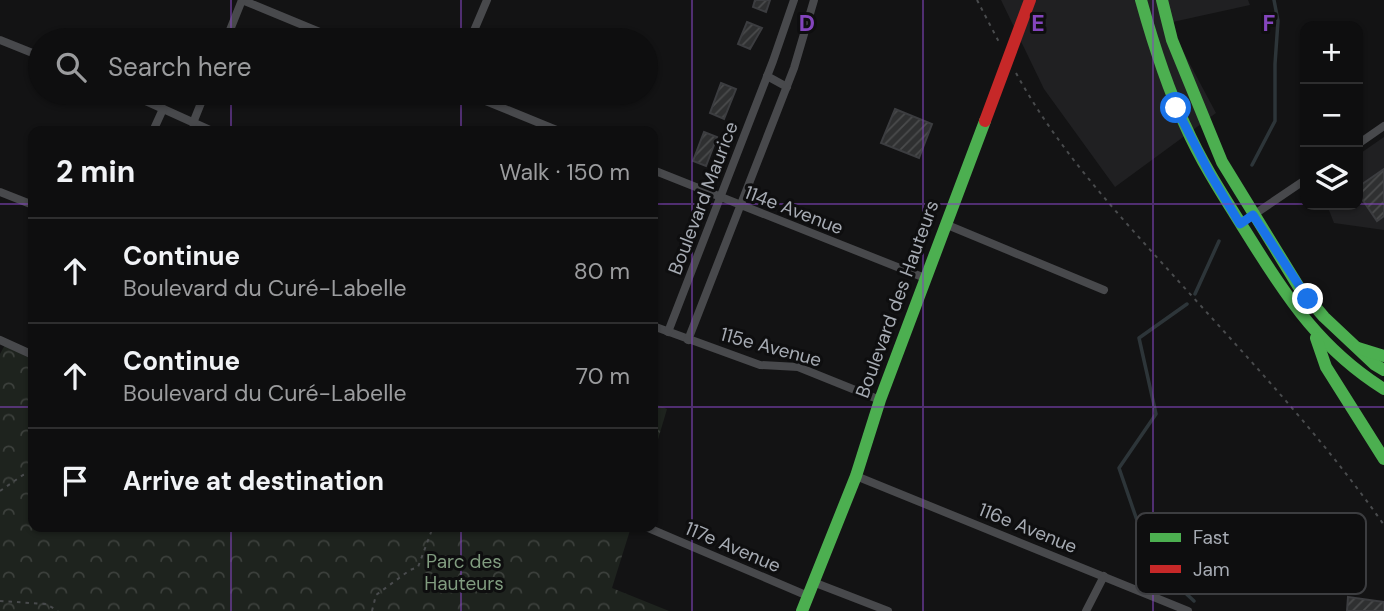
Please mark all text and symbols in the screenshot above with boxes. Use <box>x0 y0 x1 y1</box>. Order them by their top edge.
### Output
text: D <box>799 8 815 38</box>
text: E <box>1031 8 1045 38</box>
text: F <box>1263 8 1276 38</box>
map controls <box>1300 21 1363 210</box>
button: + <box>1300 21 1363 84</box>
search box <box>28 28 658 105</box>
icon: search <box>52 48 90 86</box>
text: Search here <box>108 50 251 84</box>
button: − <box>1300 84 1363 147</box>
route start <box>1160 92 1191 123</box>
street label: Boulevard Maurice <box>662 118 744 278</box>
button: layers <box>1300 147 1363 210</box>
text: 2 min <box>56 152 135 191</box>
text: Walk · 150 m <box>499 157 630 187</box>
street label: 114e Avenue <box>741 180 847 240</box>
street label: Boulevard des Hauteurs <box>850 197 944 401</box>
text: Continue <box>123 239 240 273</box>
icon: ahead <box>56 252 94 290</box>
text: 80 m <box>574 256 630 286</box>
text: Boulevard du Curé-Labelle <box>123 273 406 303</box>
route end <box>1292 283 1323 314</box>
street label: 115e Avenue <box>718 321 824 373</box>
text: Continue <box>123 344 240 378</box>
icon: ahead <box>56 357 94 395</box>
text: 70 m <box>576 361 630 391</box>
text: Boulevard du Curé-Labelle <box>123 378 406 408</box>
icon: arrive <box>56 462 94 500</box>
text: Arrive at destination <box>123 464 384 498</box>
street label: 116e Avenue <box>975 497 1081 559</box>
legend <box>1136 513 1366 594</box>
street label: 117e Avenue <box>681 516 785 578</box>
text: Fast <box>1193 525 1229 550</box>
park label: Parc des Hauteurs <box>424 549 504 596</box>
text: Jam <box>1193 557 1230 582</box>

